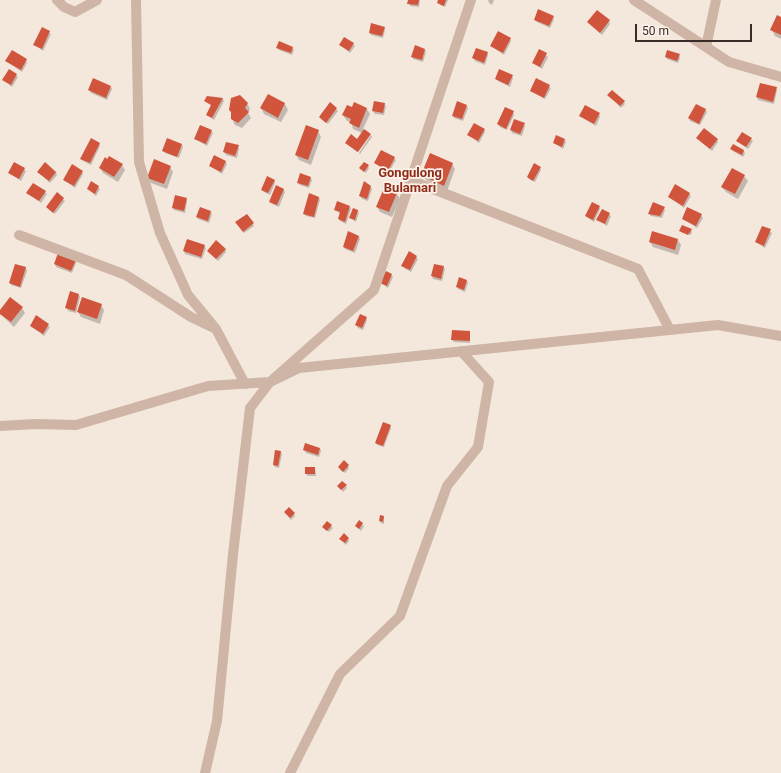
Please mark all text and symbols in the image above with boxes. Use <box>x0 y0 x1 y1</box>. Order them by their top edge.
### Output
scale bar <box>637 16 754 42</box>
text: 50 m <box>642 24 669 38</box>
district label: Gongulong Bulamari <box>378 166 442 197</box>

